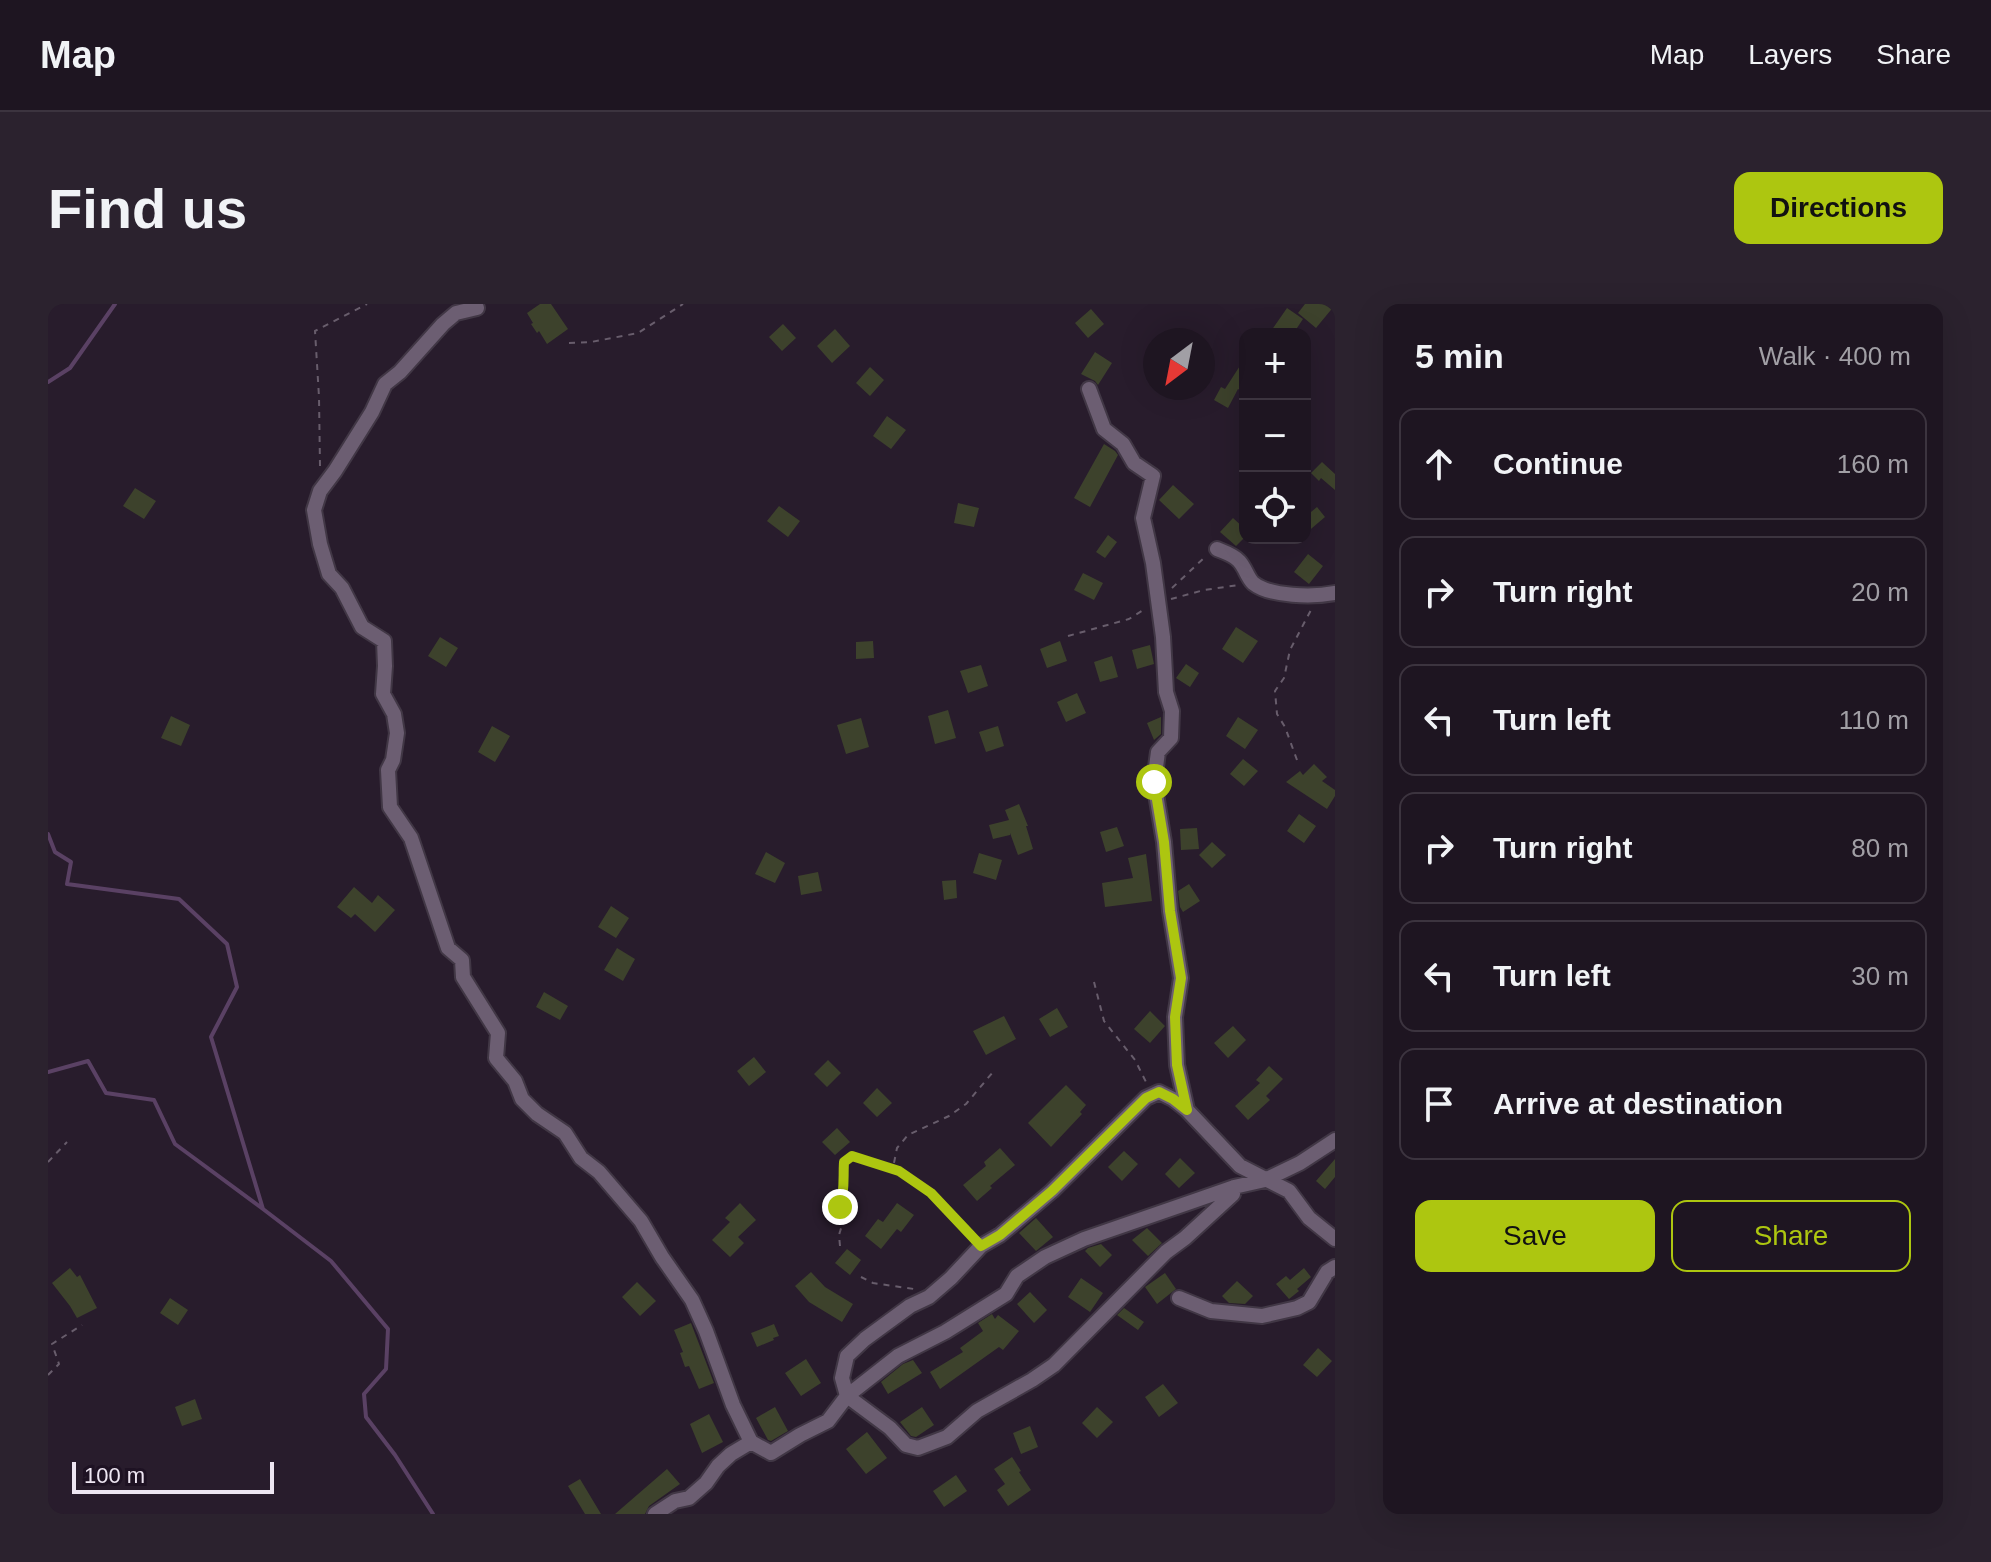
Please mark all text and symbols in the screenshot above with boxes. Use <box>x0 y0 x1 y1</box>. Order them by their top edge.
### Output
text: Map <box>40 34 116 76</box>
text: Map <box>1650 39 1704 70</box>
text: Layers <box>1748 39 1832 70</box>
text: Share <box>1876 39 1951 70</box>
button: Directions <box>1734 172 1943 244</box>
text: Find us <box>48 177 247 240</box>
north arrow <box>1143 328 1215 400</box>
map controls <box>1239 328 1311 544</box>
button: + <box>1239 328 1311 400</box>
text: 5 min <box>1415 337 1504 375</box>
text: Walk · 400 m <box>1759 341 1911 371</box>
button: − <box>1239 400 1311 472</box>
icon: ahead <box>1417 442 1461 486</box>
text: Continue <box>1493 447 1623 480</box>
text: 160 m <box>1837 449 1909 479</box>
button: locate <box>1239 472 1311 544</box>
icon: right <box>1417 570 1461 614</box>
text: Turn right <box>1493 575 1632 608</box>
text: 20 m <box>1851 577 1909 607</box>
icon: left <box>1417 698 1461 742</box>
text: Turn left <box>1493 703 1611 736</box>
text: 110 m <box>1839 705 1909 735</box>
route start <box>1136 764 1172 800</box>
icon: right <box>1417 826 1461 870</box>
text: Turn right <box>1493 831 1632 864</box>
text: 80 m <box>1851 833 1909 863</box>
icon: left <box>1417 954 1461 998</box>
text: Turn left <box>1493 959 1611 992</box>
text: 30 m <box>1851 961 1909 991</box>
icon: arrive <box>1417 1082 1461 1126</box>
text: Arrive at destination <box>1493 1087 1783 1120</box>
route end <box>822 1189 858 1225</box>
button: Save <box>1415 1200 1655 1272</box>
button: Share <box>1671 1200 1911 1272</box>
scale bar <box>72 1458 274 1494</box>
text: 100 m <box>84 1463 145 1488</box>

